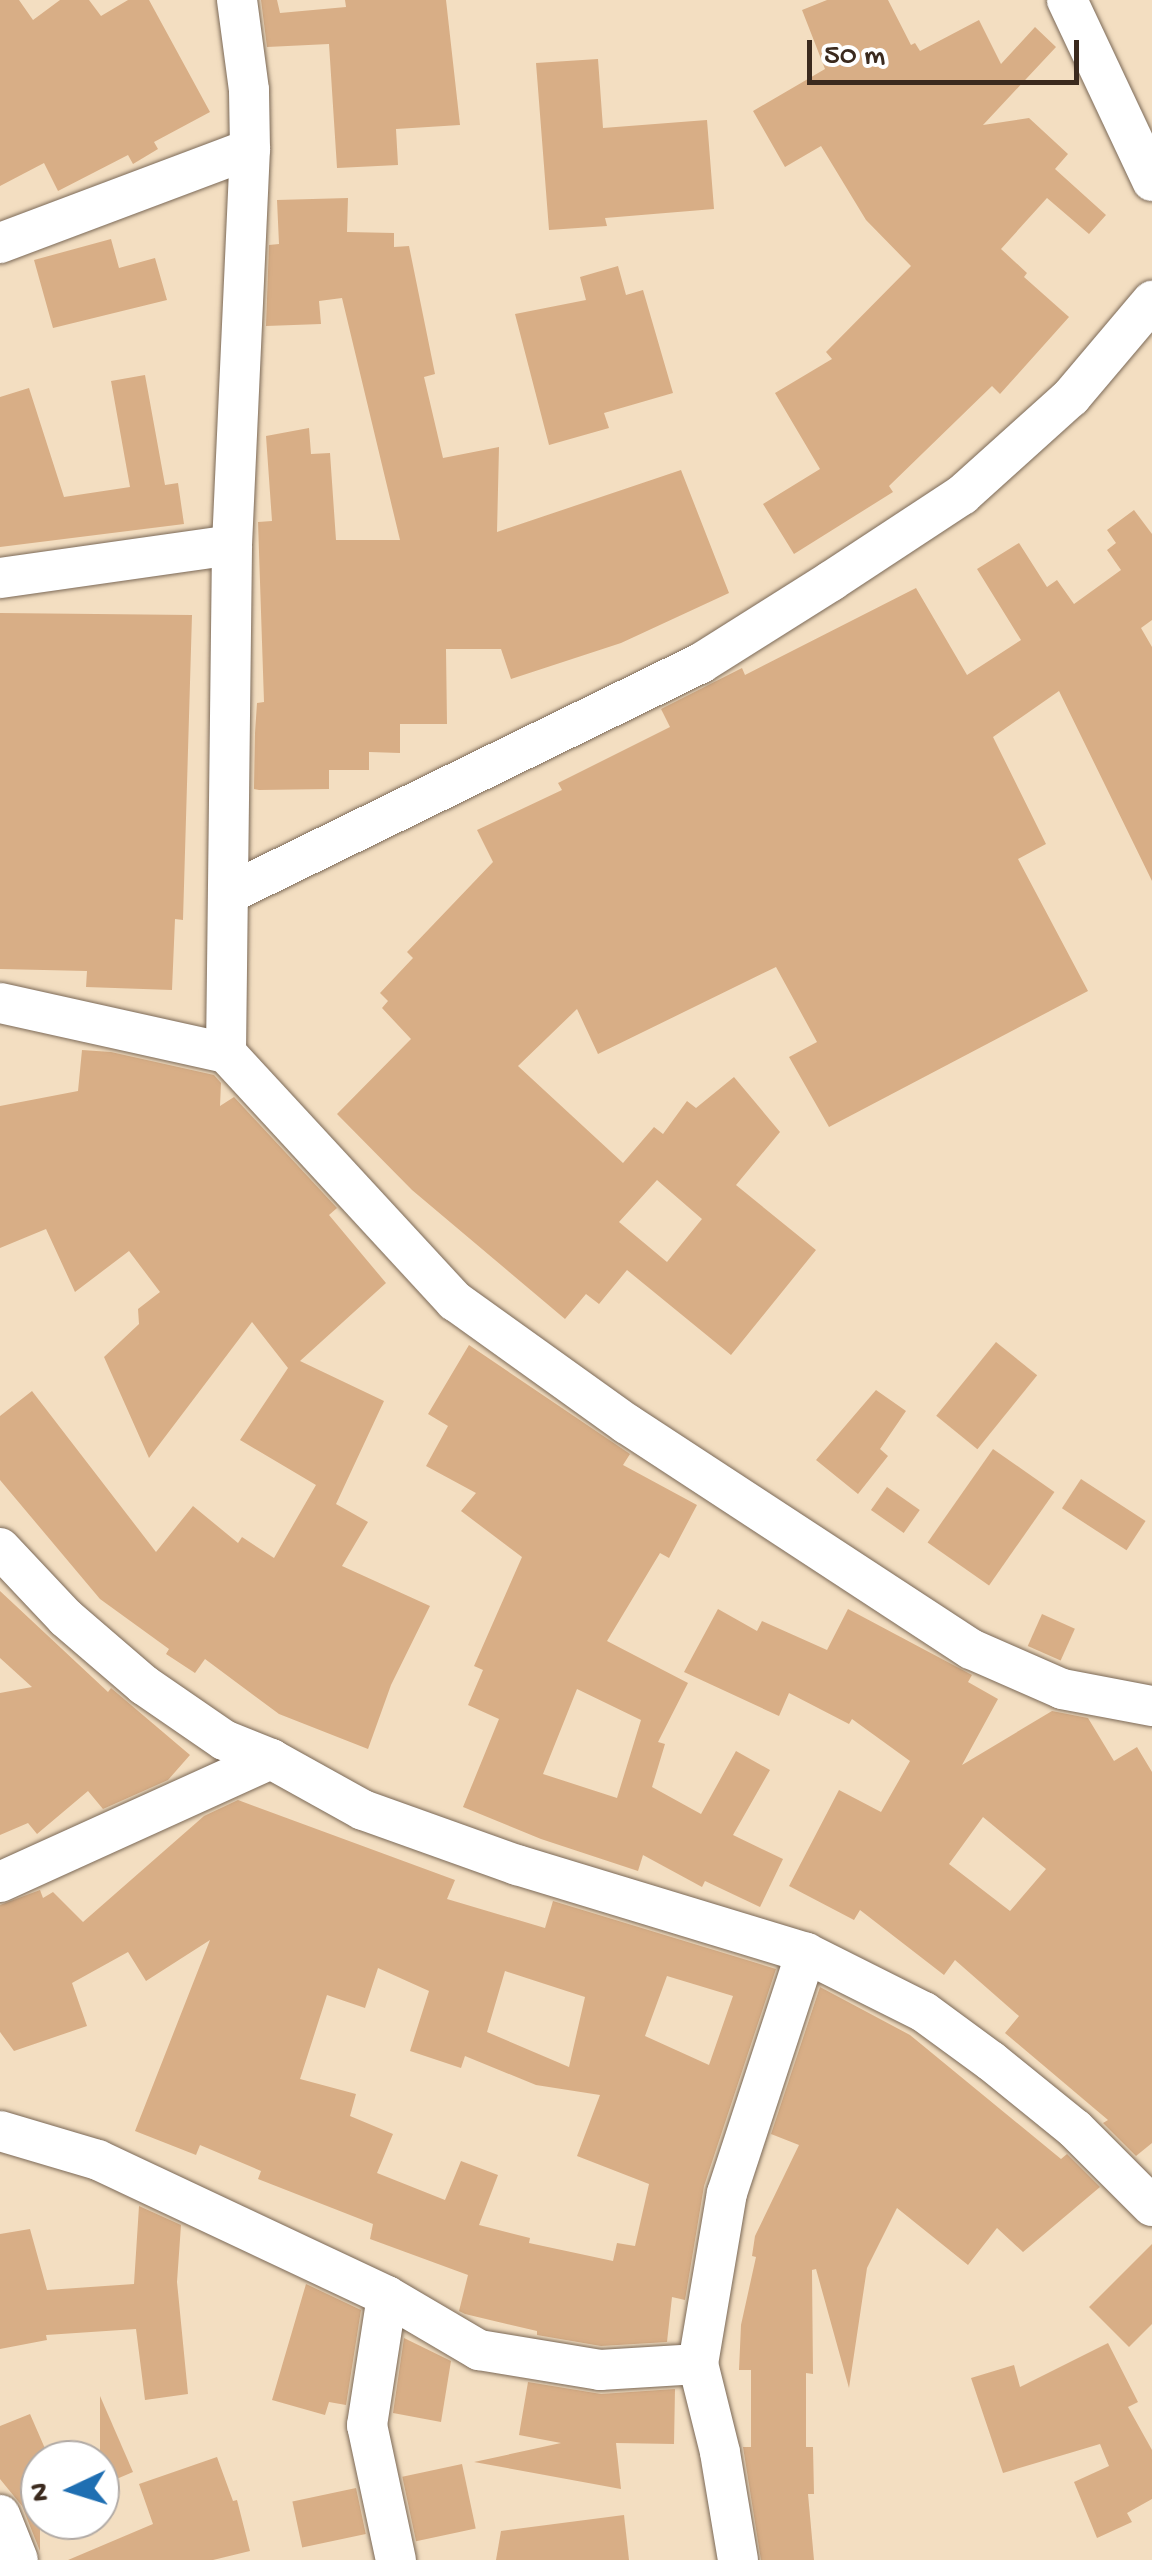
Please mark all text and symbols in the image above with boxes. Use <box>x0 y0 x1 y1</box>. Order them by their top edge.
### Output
scale bar <box>812 20 1084 82</box>
text: 50 m <box>824 40 885 75</box>
north arrow <box>20 2440 120 2540</box>
text: N <box>24 2482 59 2502</box>

